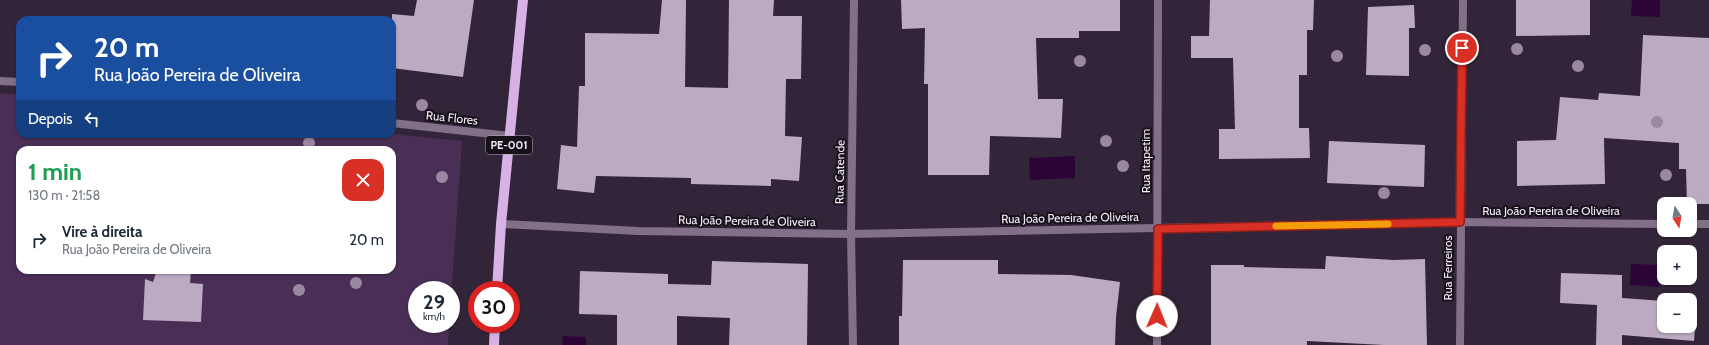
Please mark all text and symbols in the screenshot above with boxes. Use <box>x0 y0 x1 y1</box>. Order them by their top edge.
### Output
text: 20 m <box>94 30 159 64</box>
pin <box>1445 31 1479 65</box>
icon: right <box>28 32 80 84</box>
icon: arrive <box>1451 37 1473 59</box>
text: Rua João Pereira de Oliveira <box>94 64 301 86</box>
street label: Rua Flores <box>425 107 479 128</box>
icon: left <box>81 108 103 130</box>
text: Depois <box>28 110 73 128</box>
street label: Rua Itapetim <box>1138 129 1153 193</box>
road number: PE-001 <box>486 136 532 154</box>
street label: Rua Catende <box>831 140 848 204</box>
text: 1 min <box>28 157 82 186</box>
button: close <box>342 159 384 201</box>
text: 130 m · 21:58 <box>28 187 100 203</box>
north arrow <box>1657 197 1697 237</box>
map controls <box>1657 197 1697 333</box>
street label: Rua João Pereira de Oliveira <box>1482 203 1620 218</box>
street label: Rua João Pereira de Oliveira <box>1001 209 1139 226</box>
street label: Rua João Pereira de Oliveira <box>678 212 816 229</box>
text: Vire à direita <box>62 223 143 241</box>
icon: right <box>28 229 50 251</box>
text: 20 m <box>349 231 384 249</box>
street label: Rua Ferreiros <box>1440 235 1455 301</box>
text: Rua João Pereira de Oliveira <box>62 241 211 257</box>
button: + <box>1657 245 1697 285</box>
speed limit sign: 30 <box>468 281 520 333</box>
text: 29 <box>423 290 445 314</box>
button: − <box>1657 293 1697 333</box>
position arrow <box>1136 295 1178 337</box>
text: km/h <box>423 310 445 323</box>

